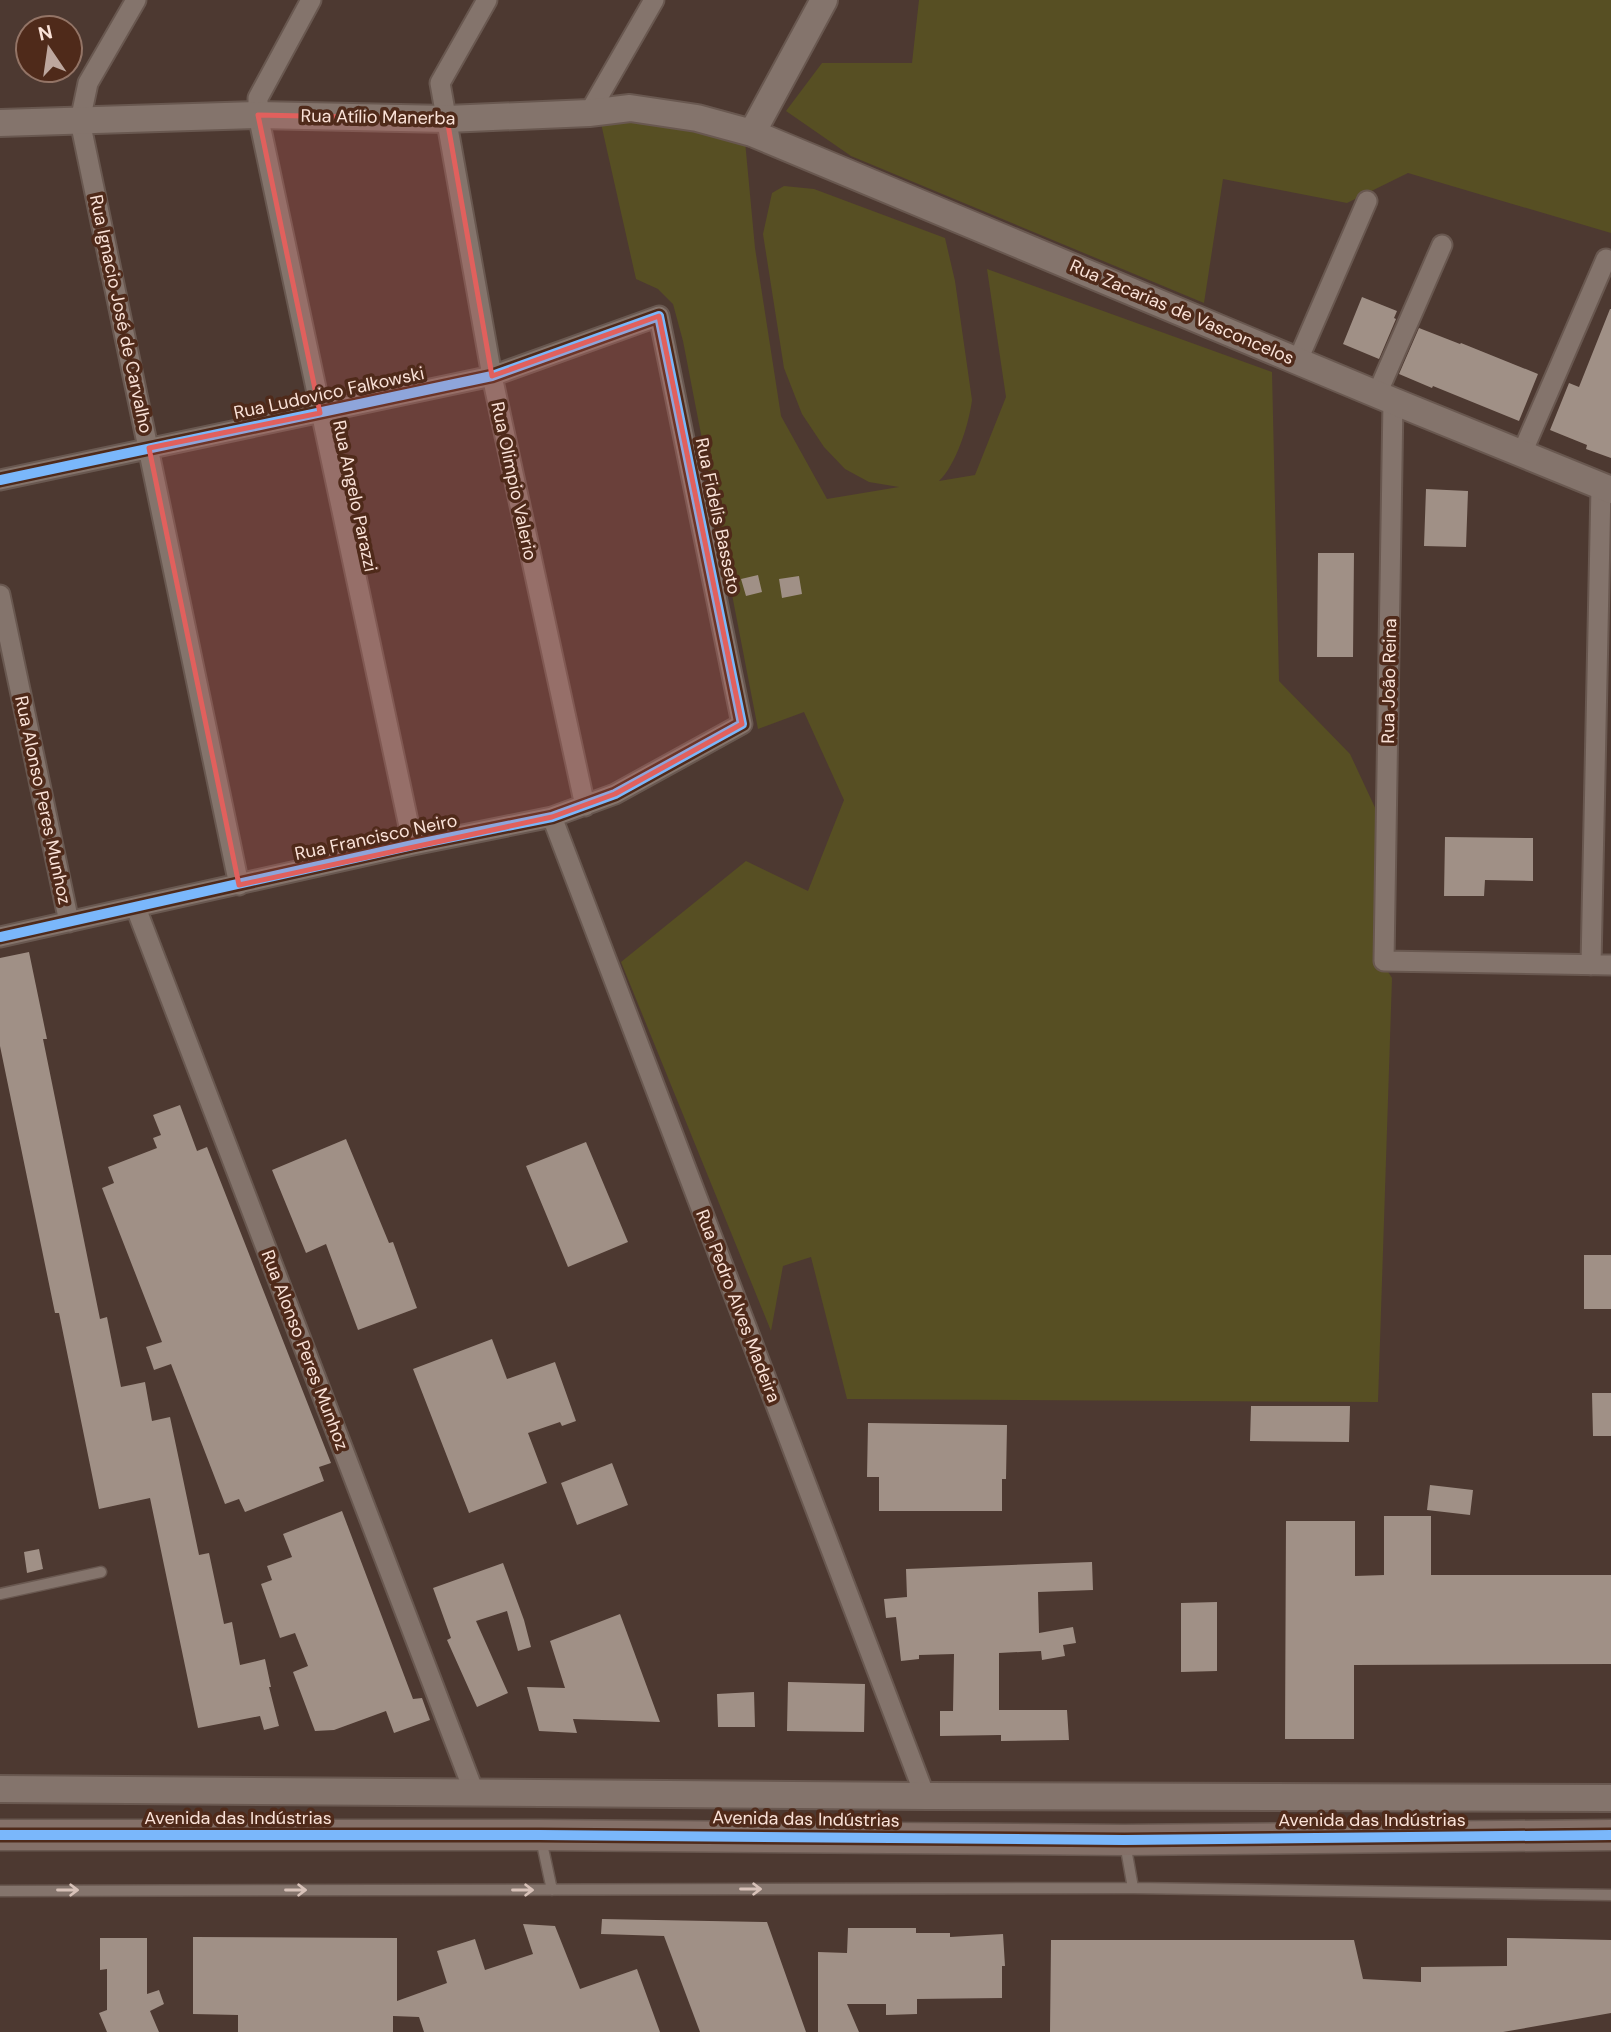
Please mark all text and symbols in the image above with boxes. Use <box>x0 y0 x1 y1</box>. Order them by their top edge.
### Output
north arrow <box>14 14 84 84</box>
text: N <box>36 19 55 47</box>
street label: Rua Atílio Manerba <box>300 104 456 130</box>
street label: Rua Ignacio José de Carvalho <box>84 193 158 435</box>
street label: Rua Zacarias de Vasconcelos <box>1066 254 1298 370</box>
street label: Rua Ludovico Falkowski <box>232 361 426 425</box>
street label: Rua Olimpio Valerio <box>485 399 543 563</box>
street label: Rua Angelo Parazzi <box>327 418 383 574</box>
street label: Rua Fidelis Basseto <box>690 436 746 596</box>
street label: Rua João Reina <box>1376 618 1402 744</box>
street label: Rua Alonso Peres Munhoz <box>9 694 77 906</box>
street label: Rua Francisco Neiro <box>293 808 459 866</box>
street label: Rua Pedro Alves Madeira <box>690 1206 786 1406</box>
street label: Rua Alonso Peres Munhoz <box>256 1246 354 1454</box>
street label: Avenida das Indústrias <box>712 1805 900 1833</box>
street label: Avenida das Indústrias <box>144 1806 332 1830</box>
street label: Avenida das Indústrias <box>1278 1808 1466 1832</box>
one-way arrow <box>739 1882 762 1896</box>
one-way arrow <box>56 1883 79 1897</box>
one-way arrow <box>284 1883 307 1897</box>
one-way arrow <box>511 1883 534 1897</box>

